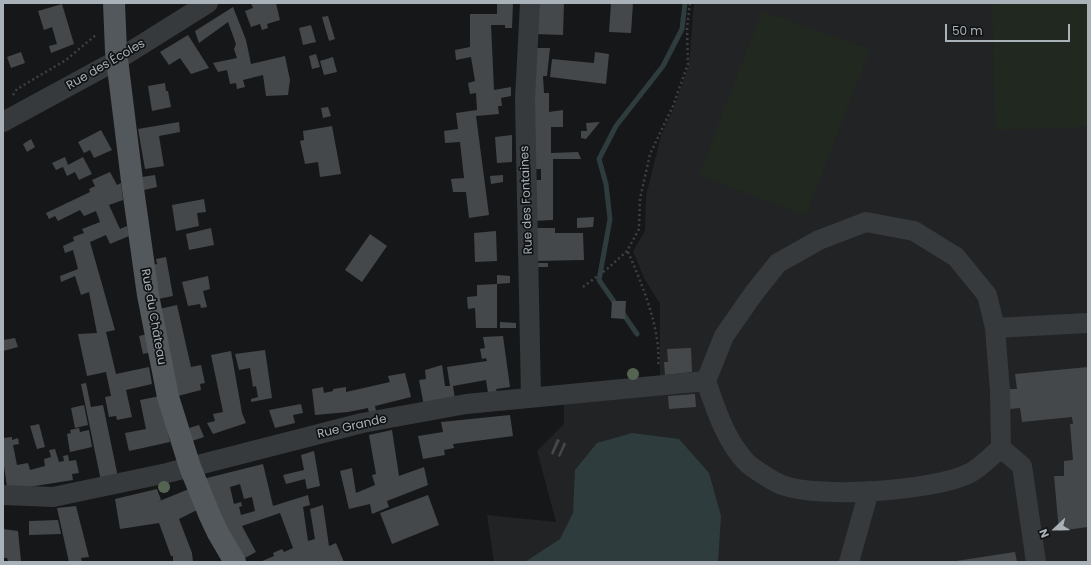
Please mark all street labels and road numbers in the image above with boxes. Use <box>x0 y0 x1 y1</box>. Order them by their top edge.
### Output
street label: Rue des Écoles <box>64 37 148 93</box>
street label: Rue des Fontaines <box>518 145 536 255</box>
street label: Rue du Château <box>137 268 169 366</box>
street label: Rue Grande <box>316 412 388 442</box>

